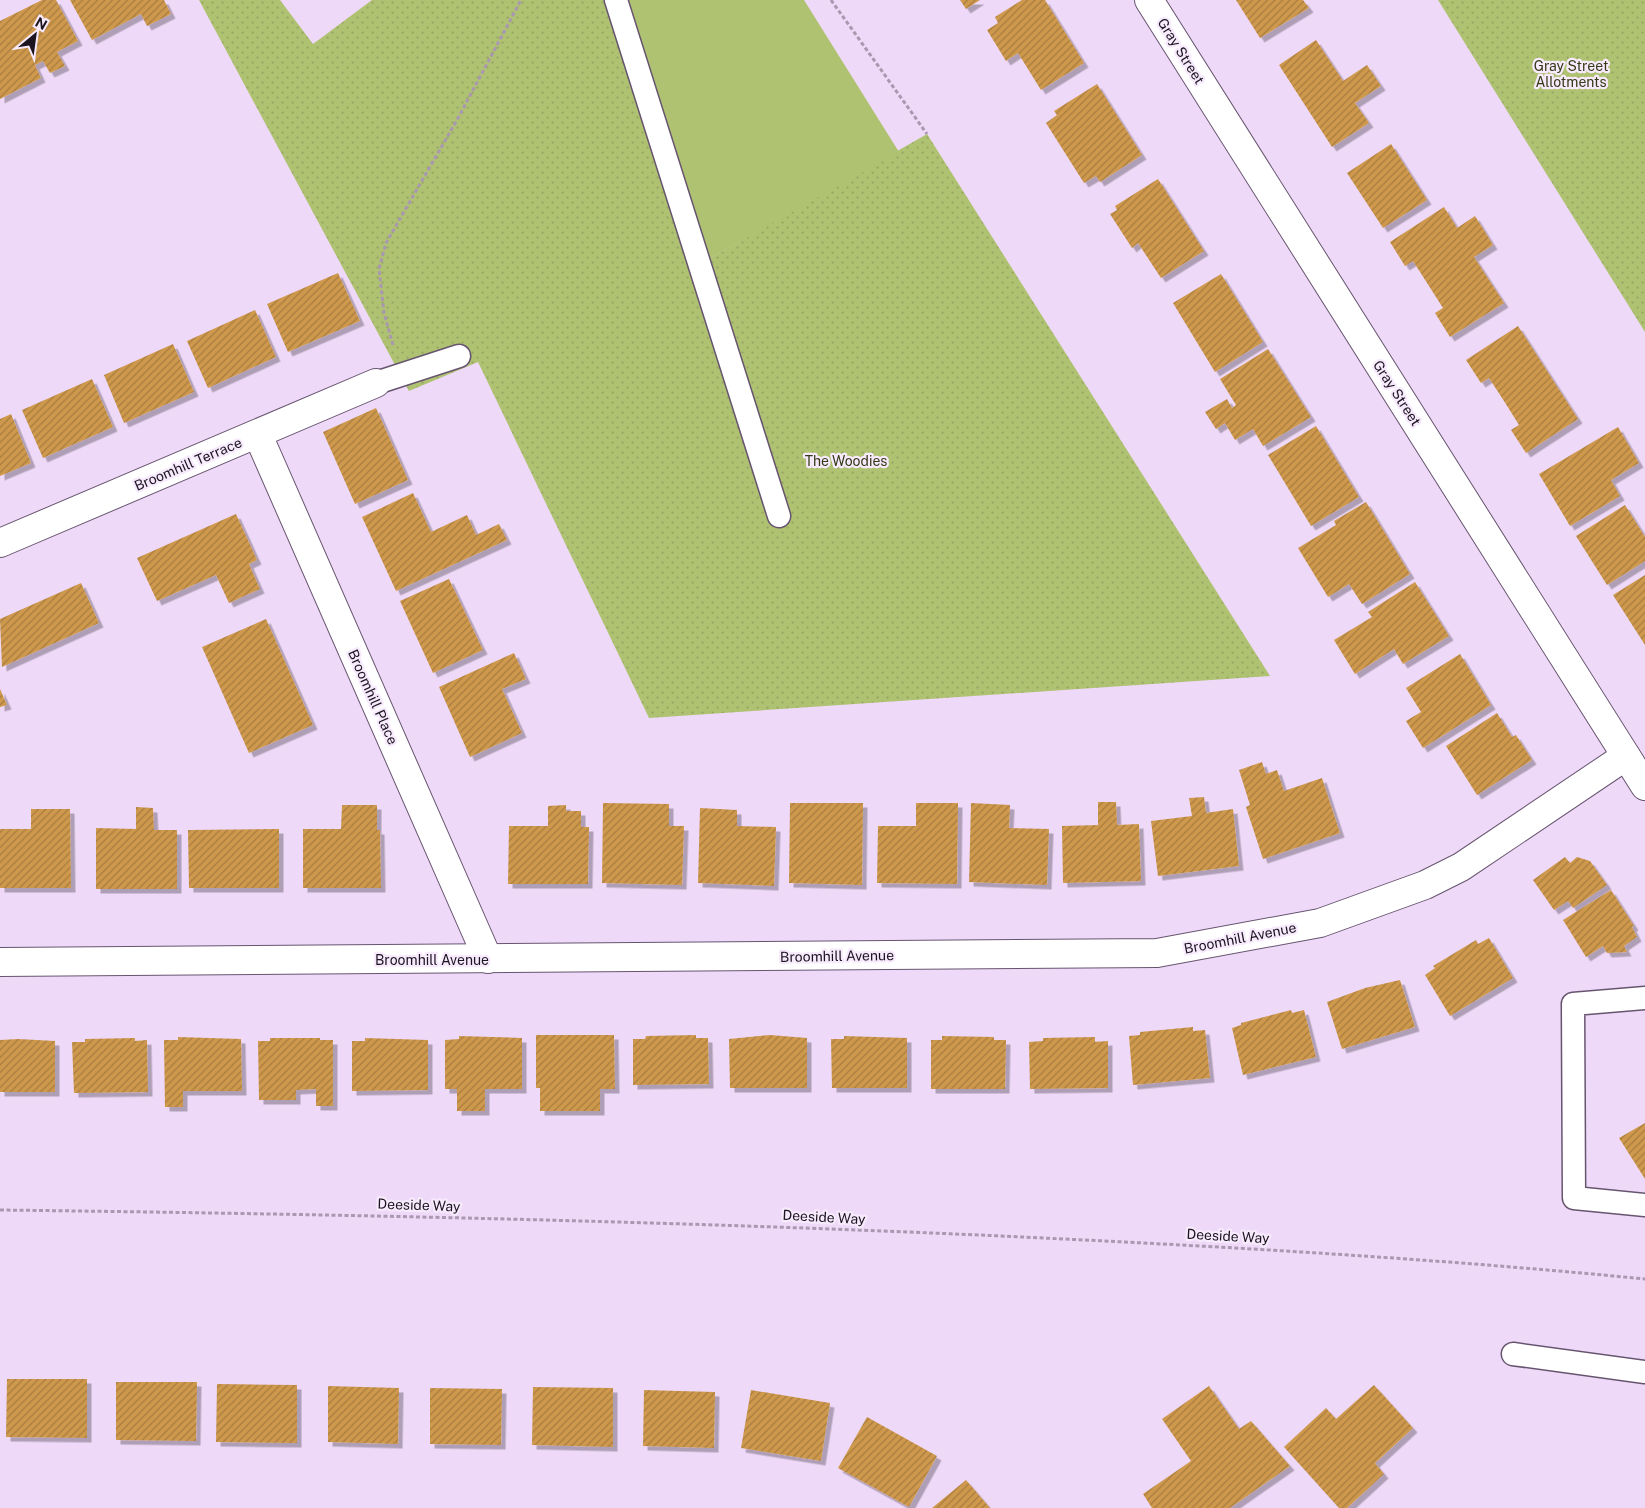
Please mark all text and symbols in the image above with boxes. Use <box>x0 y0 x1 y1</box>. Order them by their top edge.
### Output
north arrow <box>10 10 60 60</box>
text: N <box>33 14 50 33</box>
street label: Gray Street <box>1154 15 1208 87</box>
park label: Gray Street Allotments <box>1534 58 1608 90</box>
street label: Gray Street <box>1370 357 1424 429</box>
street label: Broomhill Terrace <box>132 434 244 494</box>
park label: The Woodies <box>805 453 887 469</box>
street label: Broomhill Place <box>345 647 401 747</box>
street label: Broomhill Avenue <box>1182 919 1298 957</box>
street label: Broomhill Avenue <box>780 947 894 965</box>
street label: Broomhill Avenue <box>375 952 489 968</box>
street label: Deeside Way <box>377 1196 461 1214</box>
street label: Deeside Way <box>782 1207 866 1227</box>
street label: Deeside Way <box>1186 1226 1270 1246</box>

